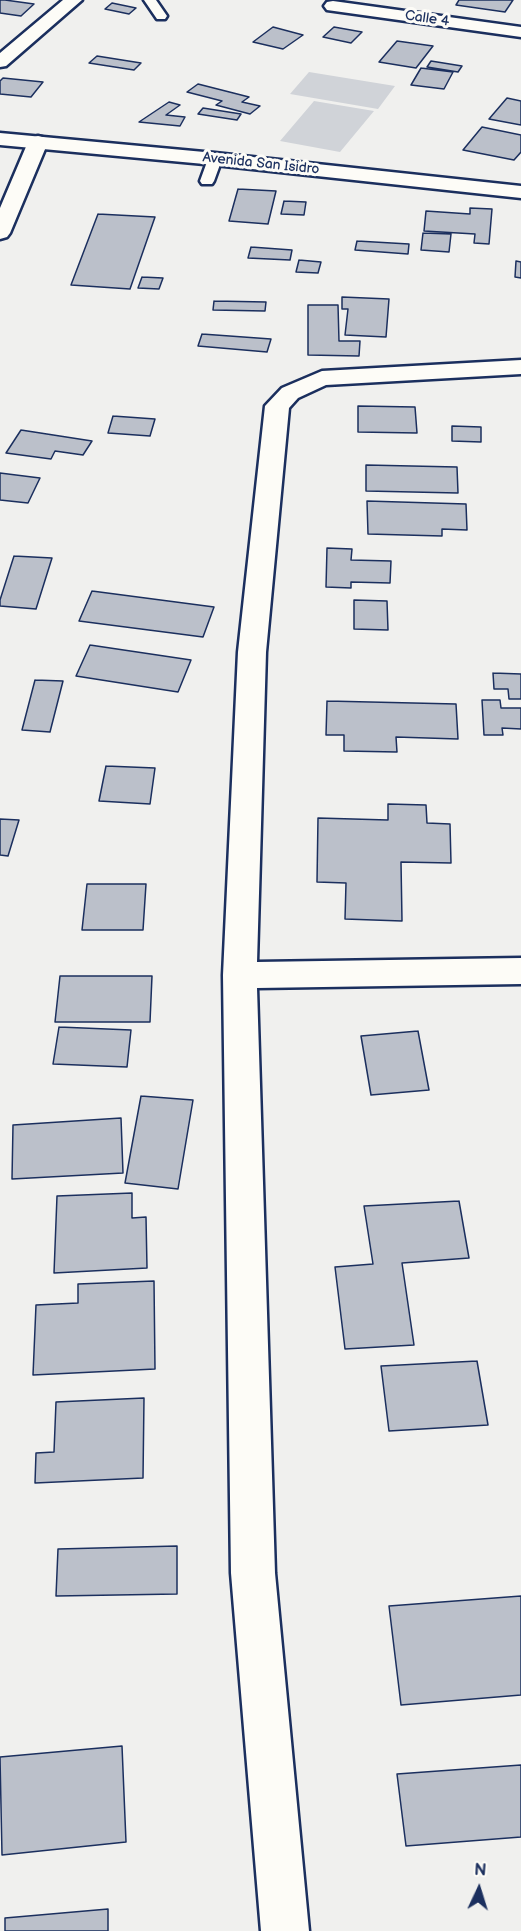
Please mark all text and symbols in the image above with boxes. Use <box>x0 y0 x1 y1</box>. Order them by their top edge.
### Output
street label: Calle 4 <box>404 8 450 30</box>
street label: Avenida San Isidro <box>202 150 320 178</box>
north arrow <box>449 1859 509 1919</box>
text: N <box>474 1861 487 1880</box>

